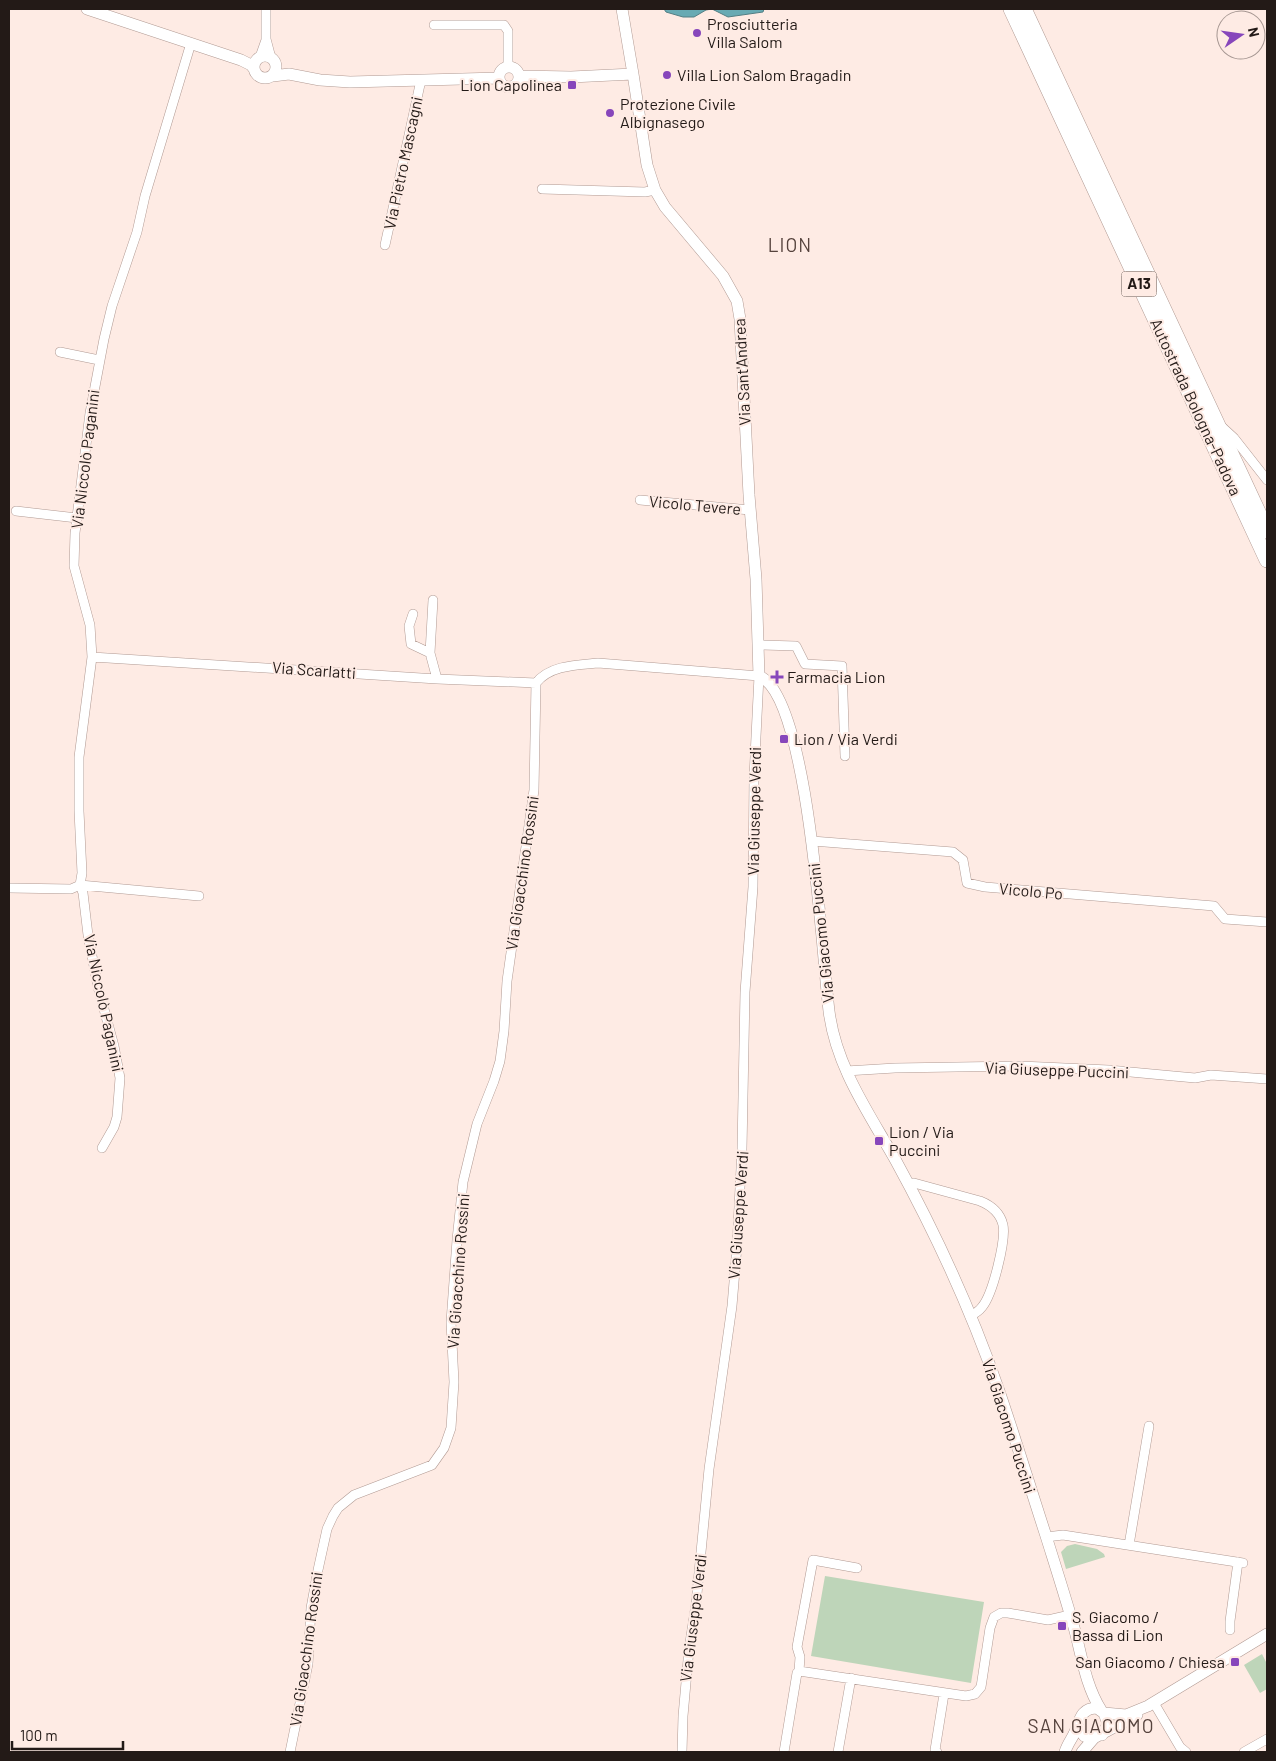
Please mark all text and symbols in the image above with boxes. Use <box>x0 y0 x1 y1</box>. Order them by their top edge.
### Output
north arrow <box>1216 10 1266 60</box>
place label: Prosciutteria Villa Salom <box>707 14 798 51</box>
text: N <box>1245 26 1263 38</box>
marker: Prosciutteria Villa Salom <box>691 27 703 39</box>
place label: Villa Lion Salom Bragadin <box>677 65 851 84</box>
marker: Villa Lion Salom Bragadin <box>661 69 673 81</box>
place label: Lion Capolinea <box>460 75 562 94</box>
marker: Lion Capolinea <box>566 79 578 91</box>
place label: Protezione Civile Albignasego <box>620 94 736 131</box>
street label: Via Pietro Mascagni <box>379 95 426 231</box>
marker: Protezione Civile Albignasego <box>604 107 616 119</box>
district label: LION <box>768 233 812 256</box>
road number: A13 <box>1122 272 1156 296</box>
street label: Autostrada Bologna-Padova <box>1147 315 1246 498</box>
street label: Via Sant'Andrea <box>729 318 754 426</box>
street label: Via Niccolò Paganini <box>67 388 102 530</box>
street label: Vicolo Tevere <box>648 491 742 518</box>
street label: Via Scarlatti <box>271 657 357 682</box>
place label: Farmacia Lion <box>787 667 885 686</box>
marker: Farmacia Lion <box>771 671 783 683</box>
place label: Lion / Via Verdi <box>794 729 898 748</box>
marker: Lion / Via Verdi <box>778 733 790 745</box>
street label: Via Giuseppe Verdi <box>743 747 764 875</box>
street label: Via Gioacchino Rossini <box>501 794 542 951</box>
street label: Via Giacomo Puccini <box>804 862 837 1004</box>
street label: Vicolo Po <box>998 878 1064 903</box>
street label: Via Niccolò Paganini <box>81 932 128 1073</box>
street label: Via Giuseppe Puccini <box>985 1057 1129 1082</box>
place label: Lion / Via Puccini <box>889 1122 954 1159</box>
marker: Lion / Via Puccini <box>873 1135 885 1147</box>
street label: Via Giuseppe Verdi <box>724 1150 751 1280</box>
street label: Via Gioacchino Rossini <box>443 1193 472 1349</box>
street label: Via Giacomo Puccini <box>979 1356 1040 1496</box>
street label: Via Giuseppe Verdi <box>675 1553 710 1683</box>
street label: Via Gioacchino Rossini <box>285 1570 326 1727</box>
place label: S. Giacomo / Bassa di Lion <box>1072 1607 1163 1644</box>
marker: S. Giacomo / Bassa di Lion <box>1056 1620 1068 1632</box>
place label: San Giacomo / Chiesa <box>1075 1652 1225 1671</box>
marker: San Giacomo / Chiesa <box>1229 1656 1241 1668</box>
district label: SAN GIACOMO <box>1028 1714 1154 1737</box>
scale bar <box>12 1718 124 1750</box>
text: 100 m <box>20 1726 58 1744</box>

